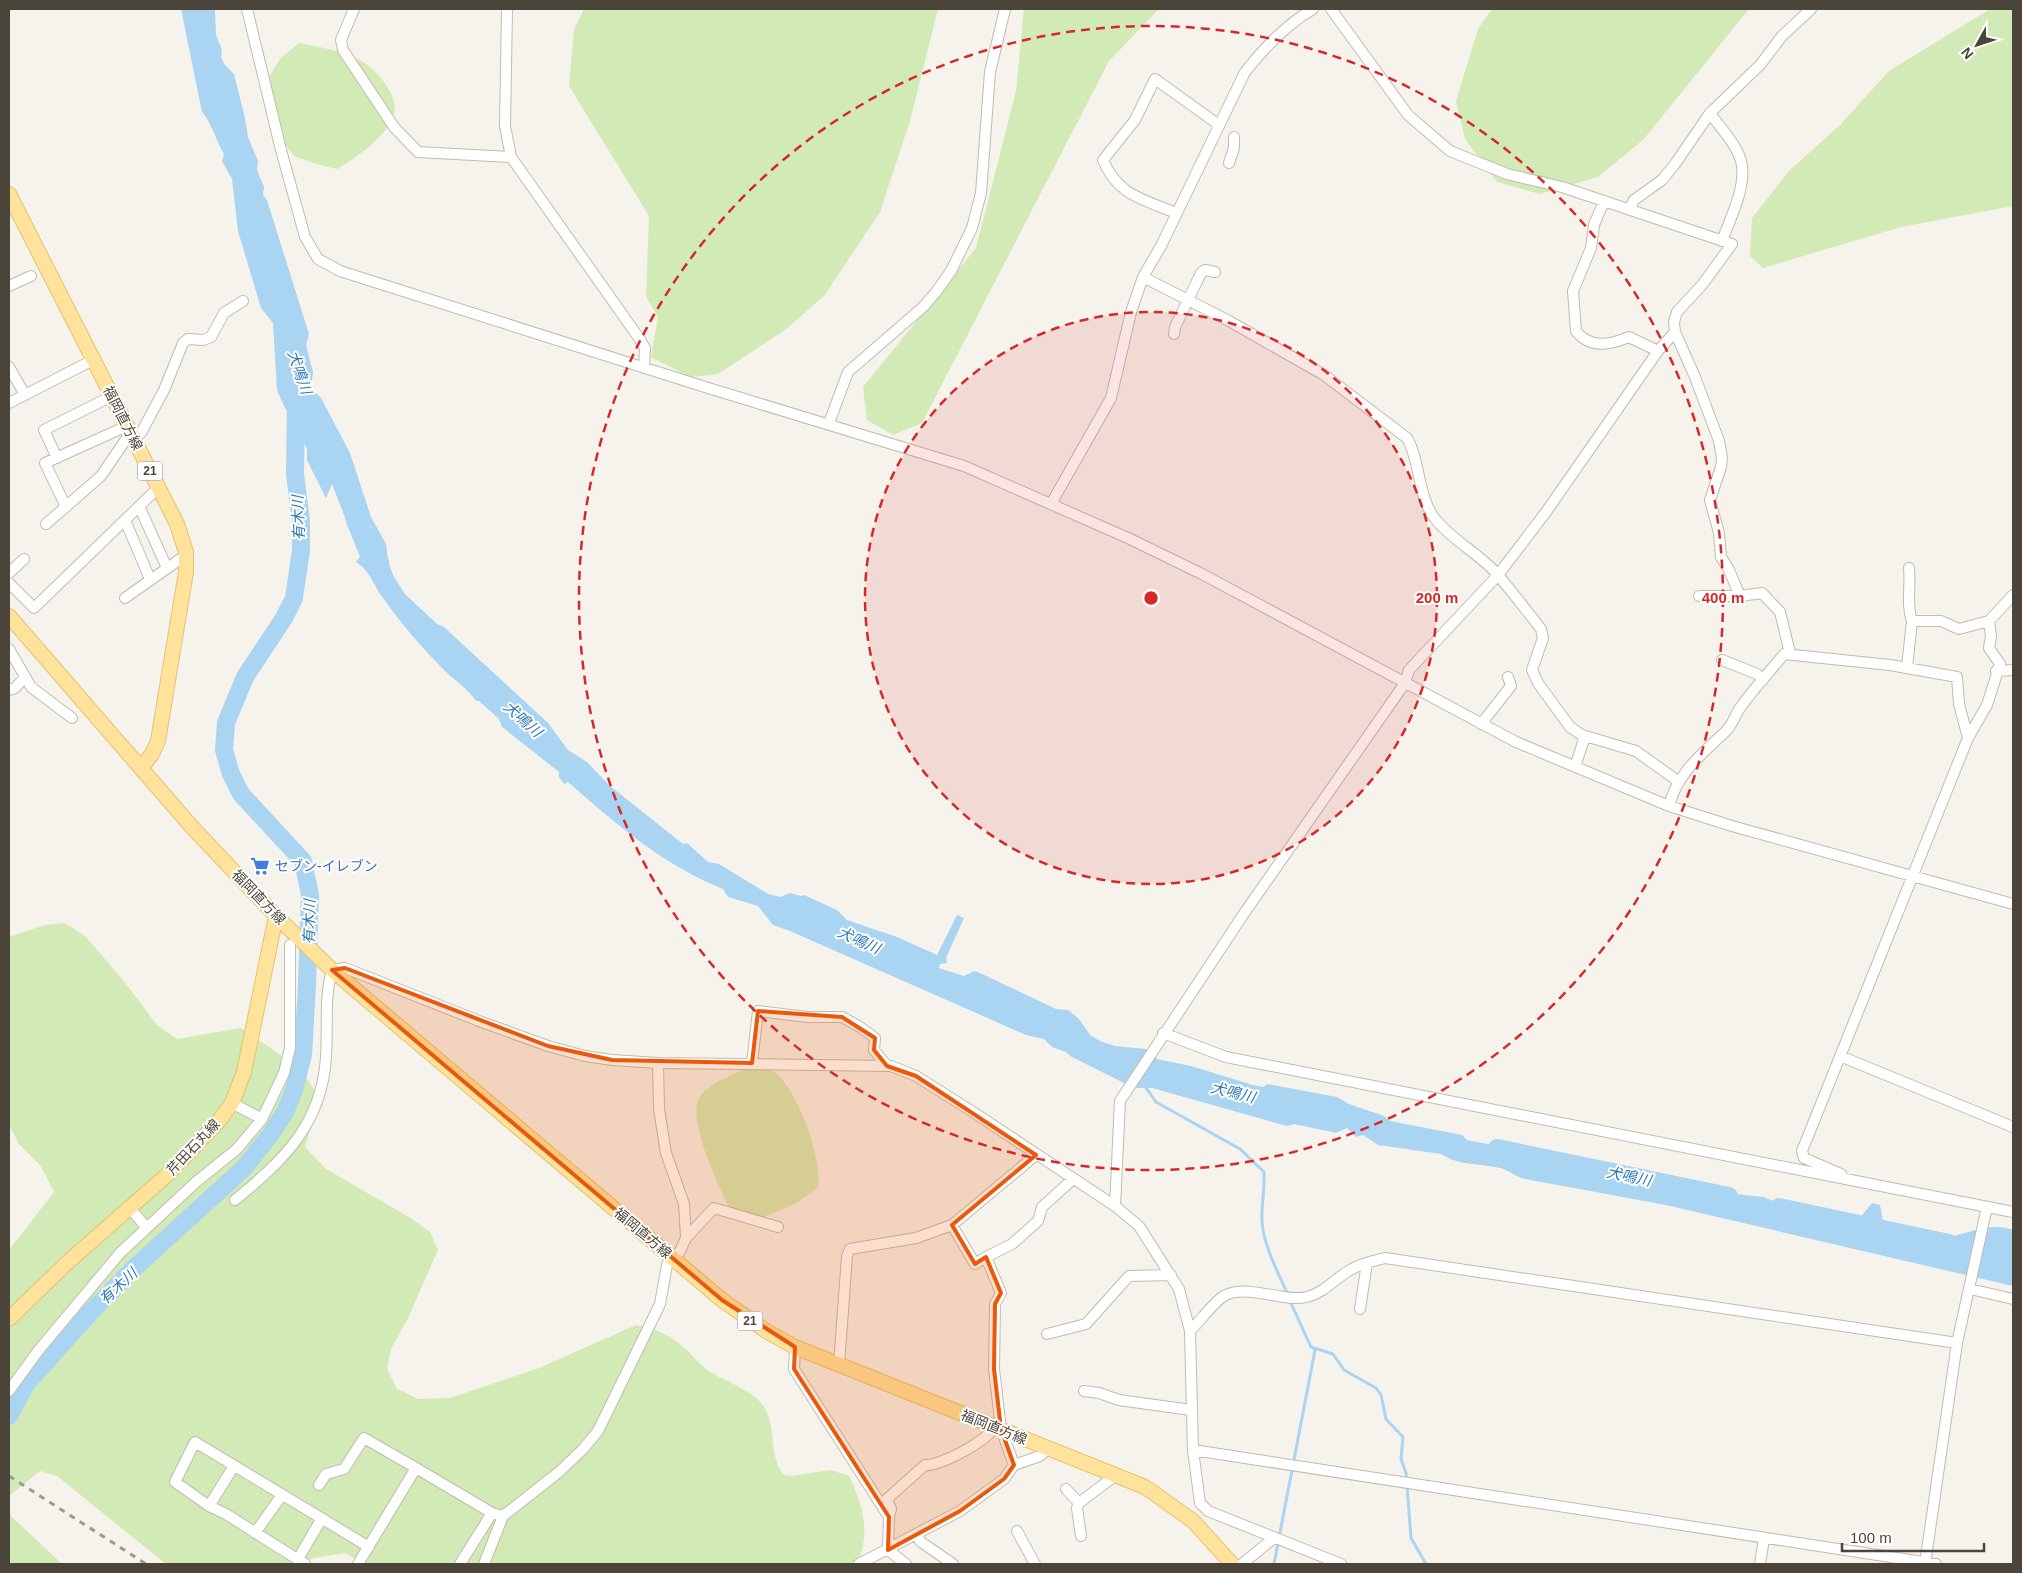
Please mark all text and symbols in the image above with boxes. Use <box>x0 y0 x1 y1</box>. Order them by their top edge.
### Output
north arrow <box>1952 20 2002 70</box>
text: N <box>1958 44 1976 62</box>
water label: 犬鳴川 <box>285 348 316 398</box>
street label: 福岡直方線 <box>100 383 146 453</box>
road number: 21 <box>138 462 162 481</box>
water label: 有木川 <box>289 493 307 541</box>
centre of rings <box>1142 589 1160 607</box>
text: 200 m <box>1416 589 1458 606</box>
text: 400 m <box>1702 589 1744 606</box>
water label: 犬鳴川 <box>501 698 547 742</box>
supermarket icon: セブン-イレブン <box>249 855 271 877</box>
place label: セブン-イレブン <box>275 858 378 874</box>
street label: 福岡直方線 <box>229 866 289 928</box>
water label: 有木川 <box>300 897 318 945</box>
water label: 犬鳴川 <box>835 923 885 958</box>
water label: 犬鳴川 <box>1209 1078 1259 1106</box>
street label: 芹田石丸線 <box>163 1116 223 1178</box>
water label: 犬鳴川 <box>1605 1163 1655 1189</box>
street label: 福岡直方線 <box>611 1204 675 1262</box>
water label: 有木川 <box>96 1263 142 1308</box>
road number: 21 <box>738 1312 762 1330</box>
street label: 福岡直方線 <box>959 1406 1029 1448</box>
scale bar <box>1842 1520 1984 1552</box>
text: 100 m <box>1850 1529 1892 1546</box>

